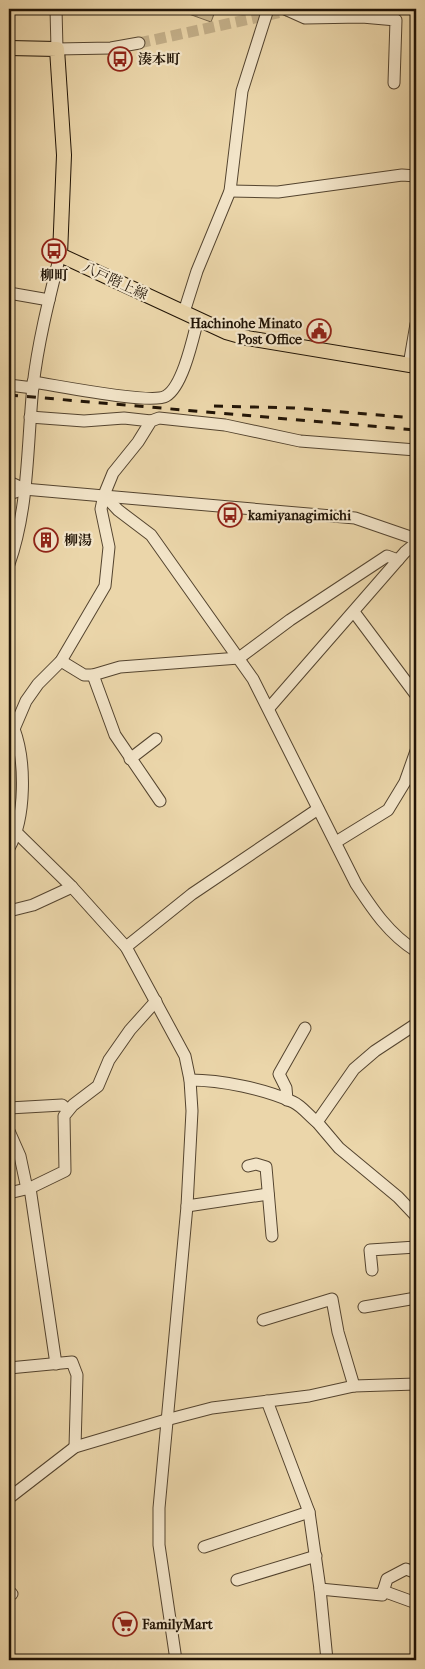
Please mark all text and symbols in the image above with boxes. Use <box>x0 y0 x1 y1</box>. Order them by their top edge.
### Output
bus stop icon: 湊本町 <box>107 46 133 72</box>
place label: 湊本町 <box>138 51 181 68</box>
bus stop icon: 柳町 <box>41 238 67 264</box>
street label: 八戸階上線 <box>80 259 150 303</box>
place label: 柳町 <box>40 267 69 284</box>
place label: Hachinohe Minato Post Office <box>190 315 302 348</box>
public building icon: Hachinohe Minato Post Office <box>306 318 332 344</box>
bus stop icon: kamiyanagimichi <box>217 502 243 528</box>
place label: kamiyanagimichi <box>247 507 352 524</box>
building icon: 柳湯 <box>33 527 59 553</box>
place label: 柳湯 <box>64 532 92 549</box>
supermarket icon: FamilyMart <box>112 1611 138 1637</box>
place label: FamilyMart <box>141 1616 214 1633</box>

